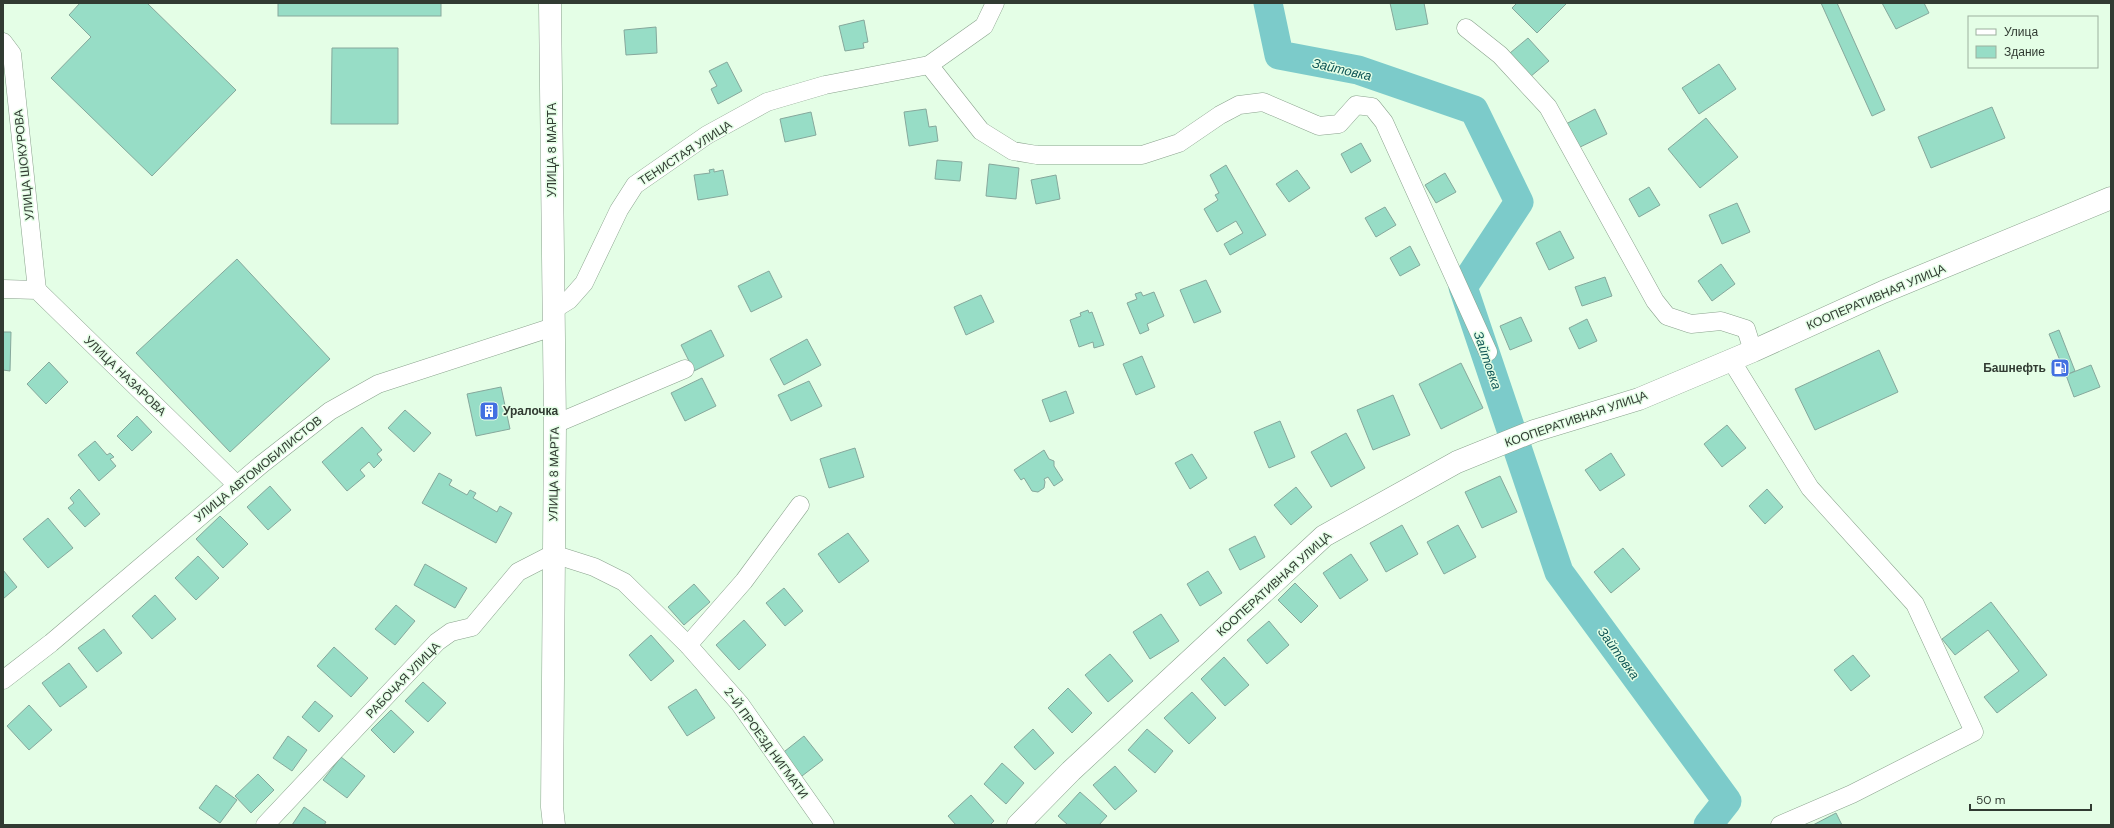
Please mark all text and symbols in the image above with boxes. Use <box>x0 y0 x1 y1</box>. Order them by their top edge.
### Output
legend <box>1968 16 2098 68</box>
text: Улица <box>2004 24 2038 40</box>
text: Здание <box>2004 44 2045 60</box>
water label: Зайтовка <box>1310 54 1373 85</box>
street label: УЛИЦА 8 МАРТА <box>544 103 560 197</box>
street label: УЛИЦА ШОКУРОВА <box>10 109 38 221</box>
street label: ТЕНИСТАЯ УЛИЦА <box>635 117 735 189</box>
street label: КООПЕРАТИВНАЯ УЛИЦА <box>1804 260 1948 334</box>
water label: Зайтовка <box>1470 329 1505 392</box>
street label: УЛИЦА НАЗАРОВА <box>80 333 170 419</box>
fuel station icon: Башнефть <box>2049 357 2071 379</box>
place label: Башнефть <box>1983 360 2046 376</box>
street label: КООПЕРАТИВНАЯ УЛИЦА <box>1503 387 1649 451</box>
building icon: Уралочка <box>478 400 500 422</box>
place label: Уралочка <box>503 403 558 419</box>
street label: УЛИЦА АВТОМОБИЛИСТОВ <box>191 412 325 526</box>
street label: УЛИЦА 8 МАРТА <box>545 427 563 521</box>
street label: КООПЕРАТИВНАЯ УЛИЦА <box>1213 528 1335 640</box>
water label: Зайтовка <box>1594 624 1643 683</box>
street label: РАБОЧАЯ УЛИЦА <box>362 638 444 722</box>
street label: 2-Й ПРОЕЗД НИГМАТИ <box>720 684 812 802</box>
scale bar <box>1970 786 2091 812</box>
text: 50 m <box>1976 792 2005 808</box>

